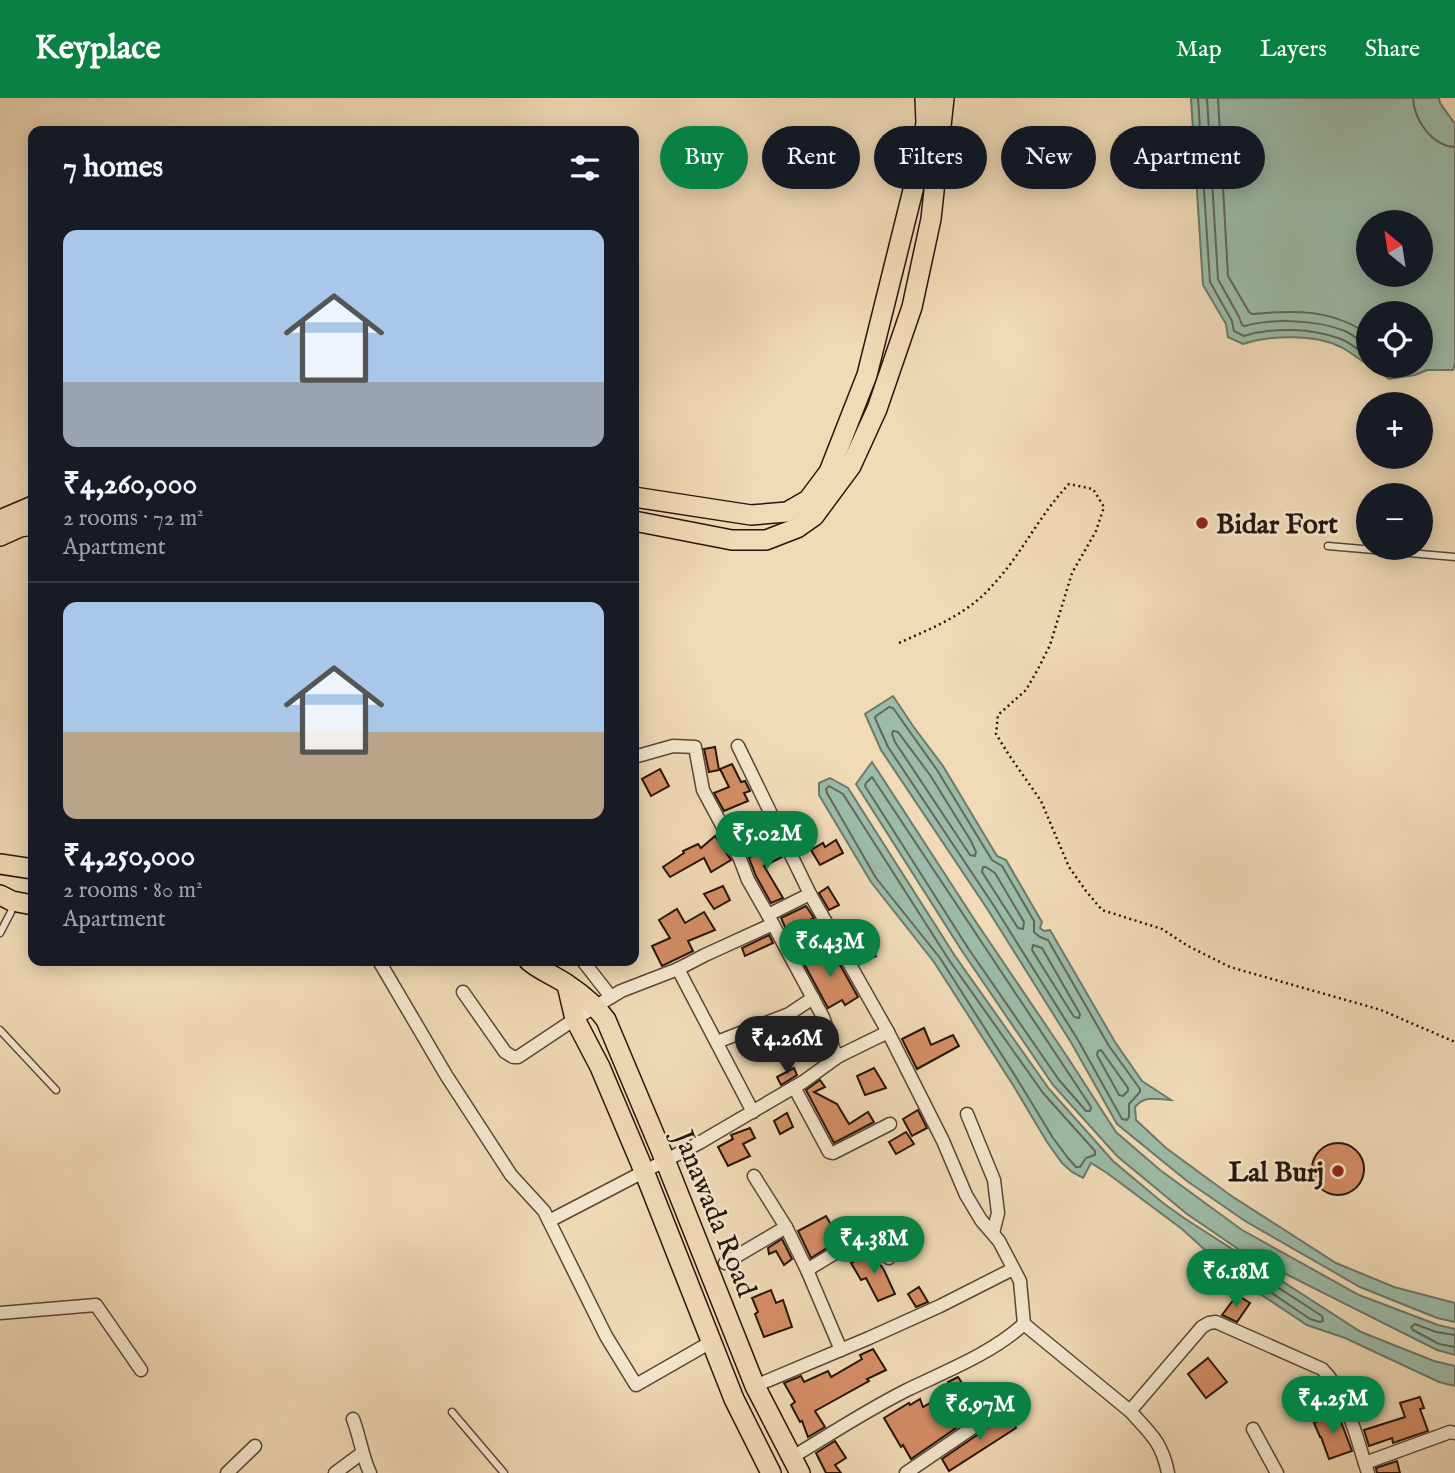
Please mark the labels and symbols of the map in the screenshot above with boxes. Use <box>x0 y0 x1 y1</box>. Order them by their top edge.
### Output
north arrow <box>1356 210 1433 287</box>
place label: Bidar Fort <box>1216 508 1338 543</box>
marker: Bidar Fort <box>1194 515 1210 531</box>
pin: ₹5.02M <box>710 812 824 871</box>
pin: ₹6.43M <box>773 920 887 979</box>
pin: ₹4.26M <box>730 1016 844 1076</box>
street label: Janawada Road <box>663 1123 763 1302</box>
place label: Lal Burj <box>1228 1156 1324 1191</box>
marker: Lal Burj <box>1330 1163 1346 1179</box>
pin: ₹4.38M <box>817 1216 931 1276</box>
pin: ₹6.18M <box>1179 1250 1293 1309</box>
pin: ₹4.25M <box>1276 1376 1390 1436</box>
pin: ₹6.97M <box>923 1382 1037 1442</box>

